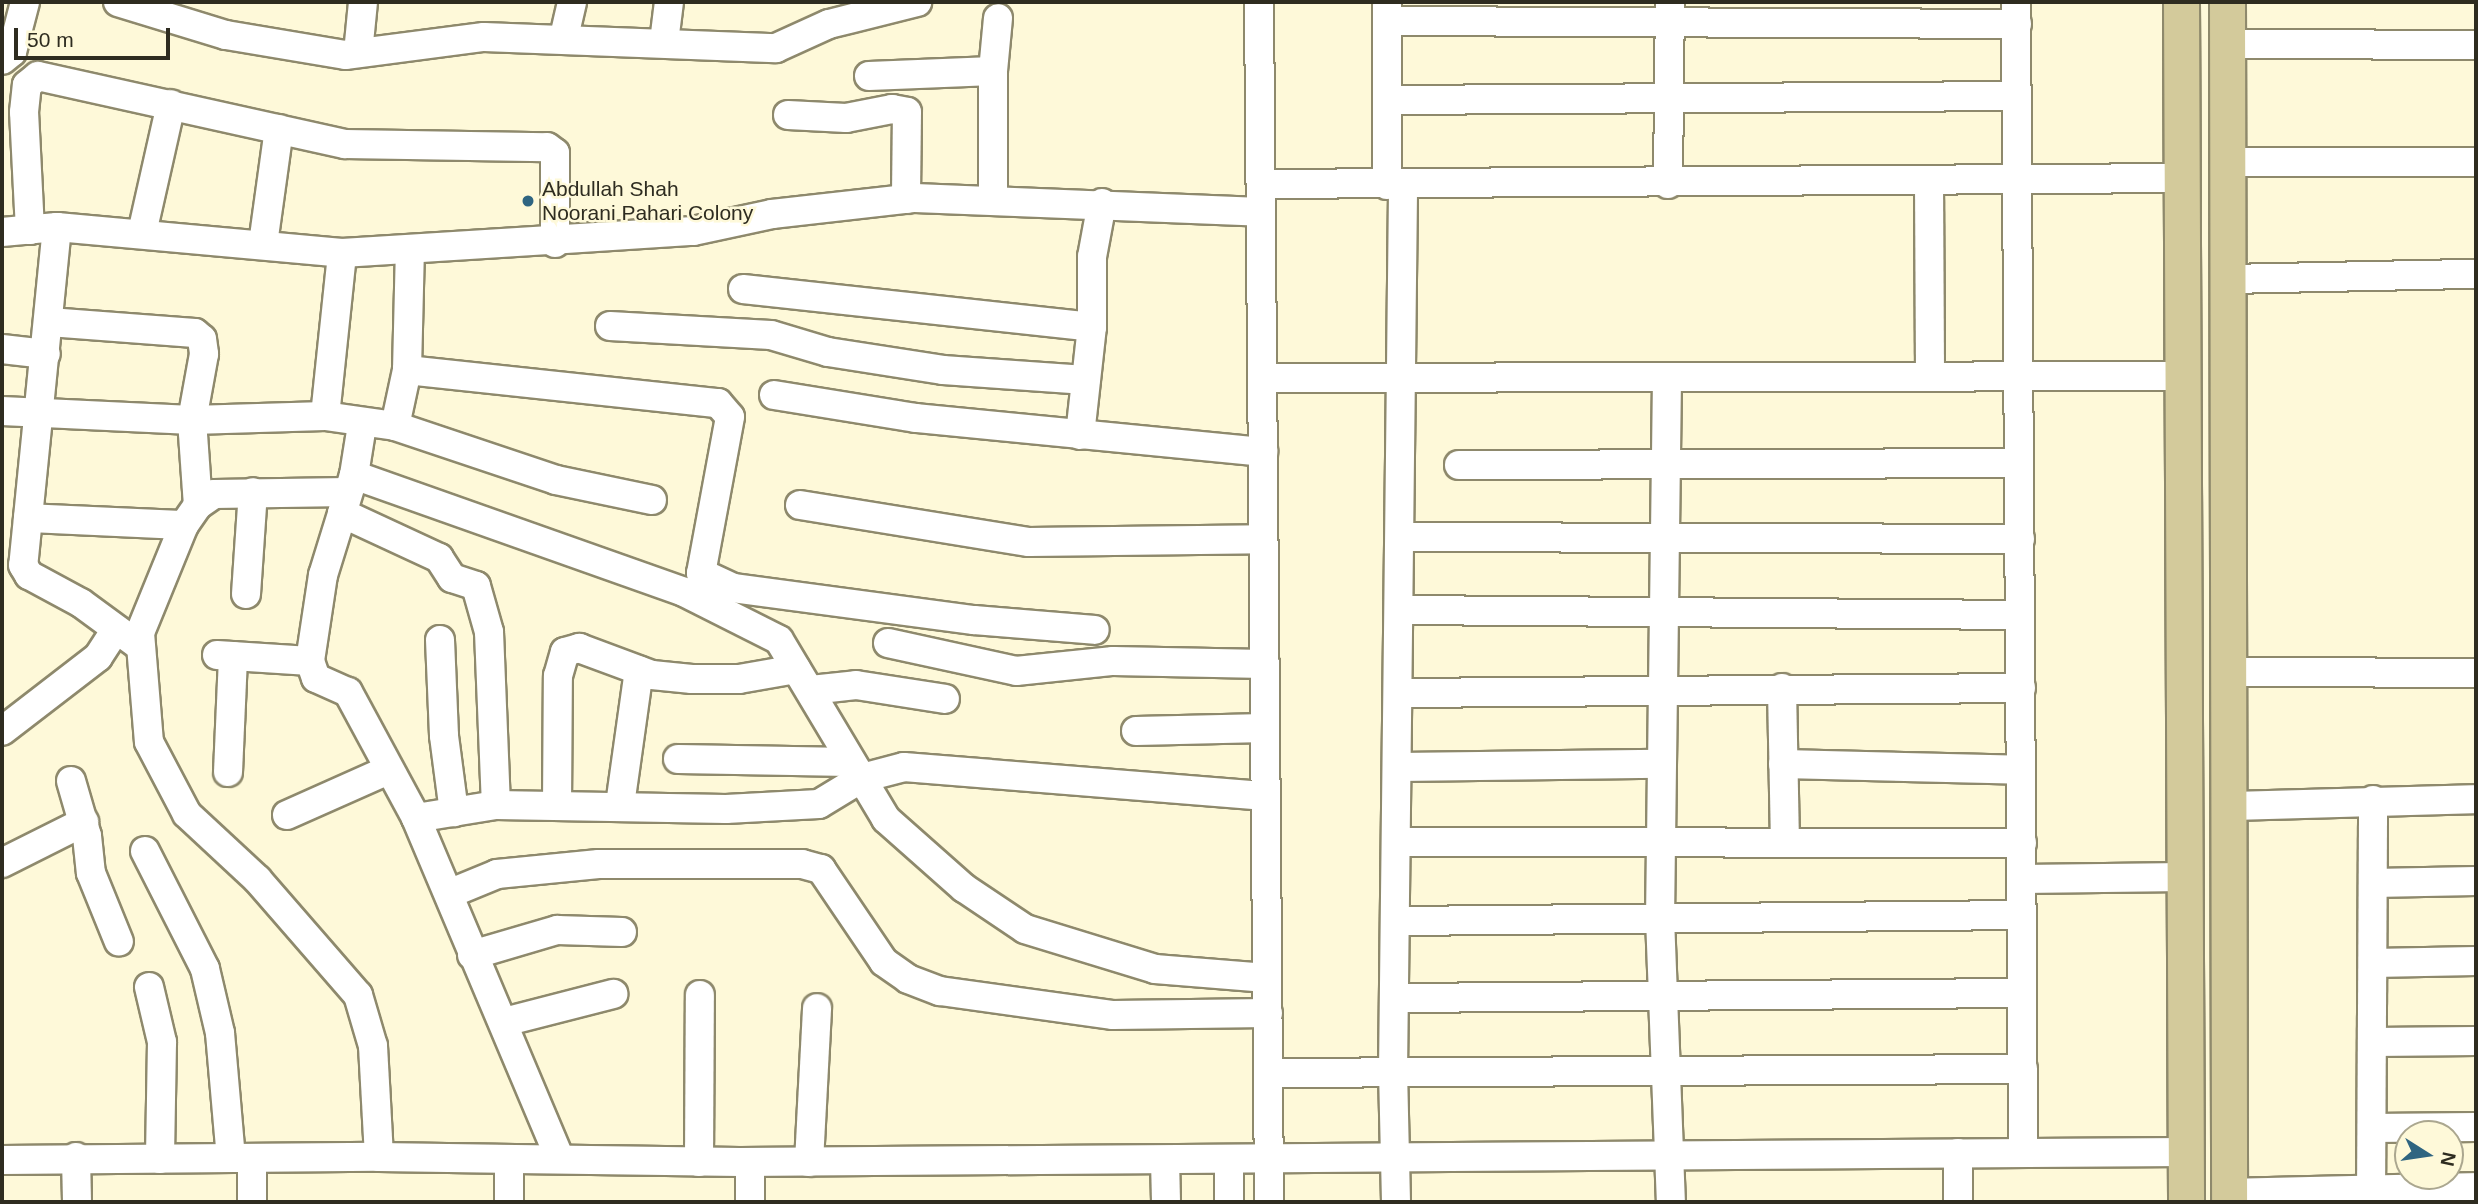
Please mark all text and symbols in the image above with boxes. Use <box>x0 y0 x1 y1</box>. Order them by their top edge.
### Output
scale bar <box>18 14 173 58</box>
text: 50 m <box>27 28 74 51</box>
place label: Abdullah Shah Noorani Pahari Colony <box>542 176 753 226</box>
marker: Abdullah Shah Noorani Pahari Colony <box>520 193 536 209</box>
north arrow <box>2394 1120 2464 1190</box>
text: N <box>2436 1150 2460 1168</box>

